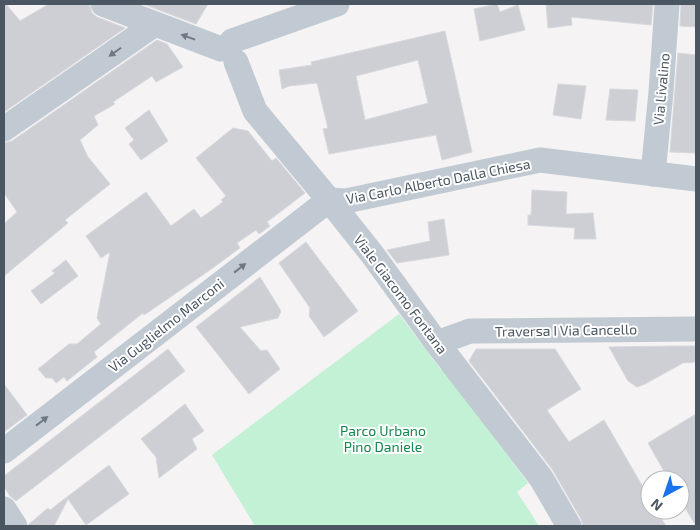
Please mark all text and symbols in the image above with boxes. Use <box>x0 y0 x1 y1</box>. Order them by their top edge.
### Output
one-way arrow <box>181 32 195 40</box>
one-way arrow <box>108 47 121 57</box>
street label: Via Livalino <box>649 52 673 126</box>
street label: Via Carlo Alberto Dalla Chiesa <box>344 155 532 207</box>
street label: Viale Giacomo Fontana <box>351 231 451 357</box>
one-way arrow <box>233 263 247 273</box>
street label: Via Guglielmo Marconi <box>105 275 227 375</box>
street label: Traversa I Via Cancello <box>495 320 637 340</box>
one-way arrow <box>35 415 48 426</box>
park label: Parco Urbano Pino Daniele <box>340 422 426 455</box>
north arrow <box>640 470 690 520</box>
text: N <box>647 496 666 515</box>

